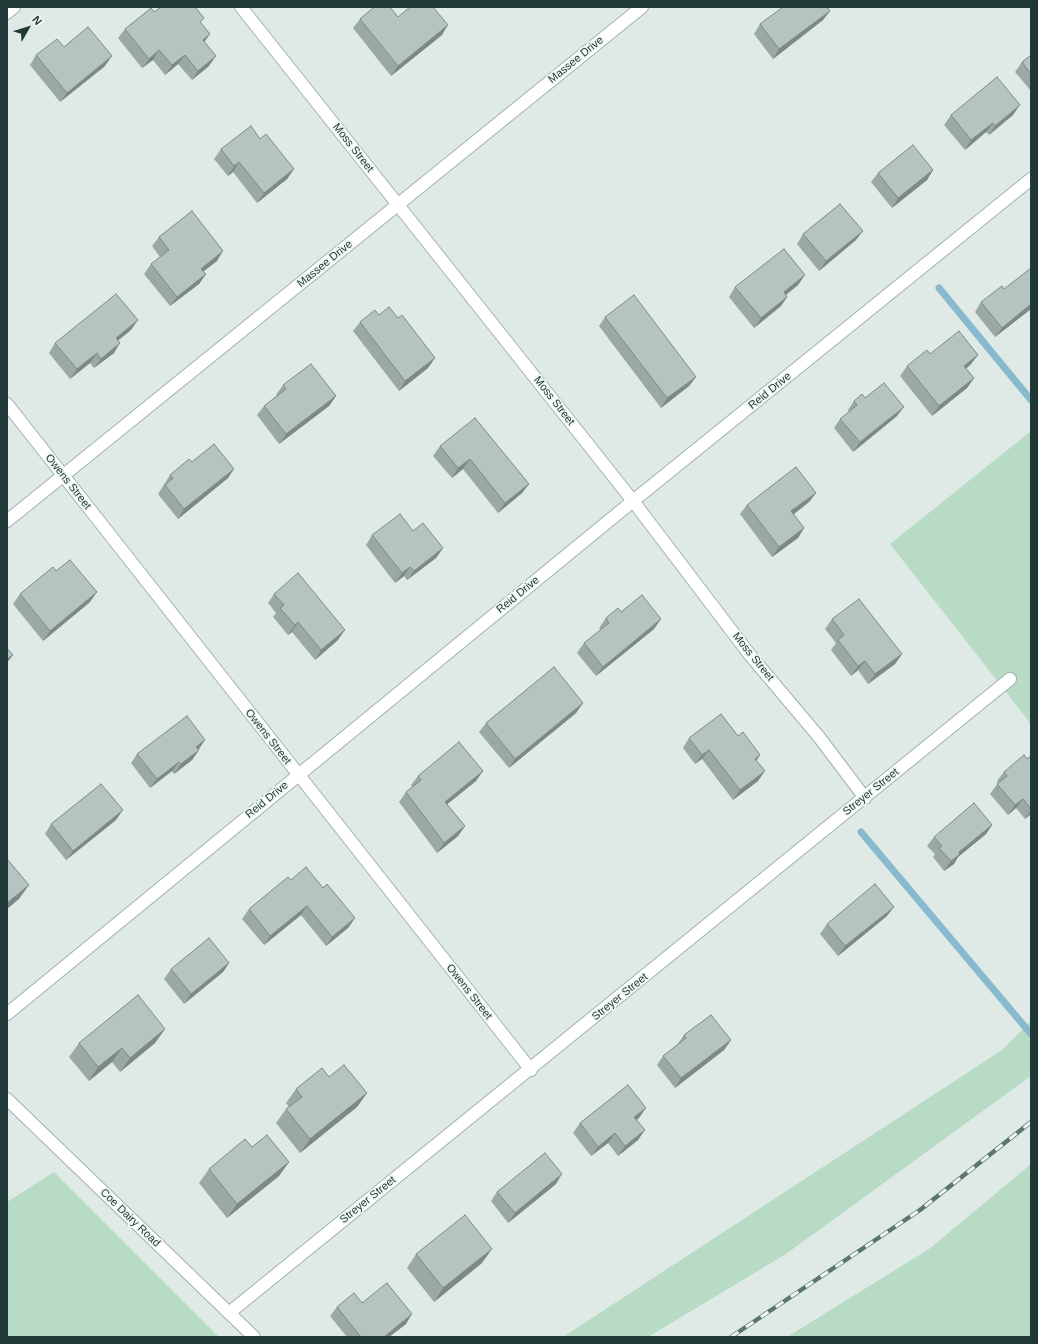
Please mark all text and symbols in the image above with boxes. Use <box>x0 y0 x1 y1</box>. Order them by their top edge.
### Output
north arrow <box>8 8 48 48</box>
text: N <box>30 14 44 27</box>
street label: Massee Drive <box>546 34 606 86</box>
street label: Moss Street <box>330 121 376 175</box>
street label: Massee Drive <box>295 238 355 290</box>
street label: Reid Drive <box>746 370 794 412</box>
street label: Moss Street <box>531 374 577 428</box>
street label: Owens Street <box>42 452 94 512</box>
street label: Reid Drive <box>494 574 542 616</box>
street label: Moss Street <box>729 630 777 684</box>
street label: Owens Street <box>242 707 294 767</box>
street label: Streyer Street <box>840 766 902 818</box>
street label: Reid Drive <box>243 779 291 821</box>
street label: Owens Street <box>443 962 495 1022</box>
street label: Streyer Street <box>589 971 651 1023</box>
street label: Streyer Street <box>337 1174 399 1226</box>
street label: Coe Dairy Road <box>97 1186 163 1250</box>

